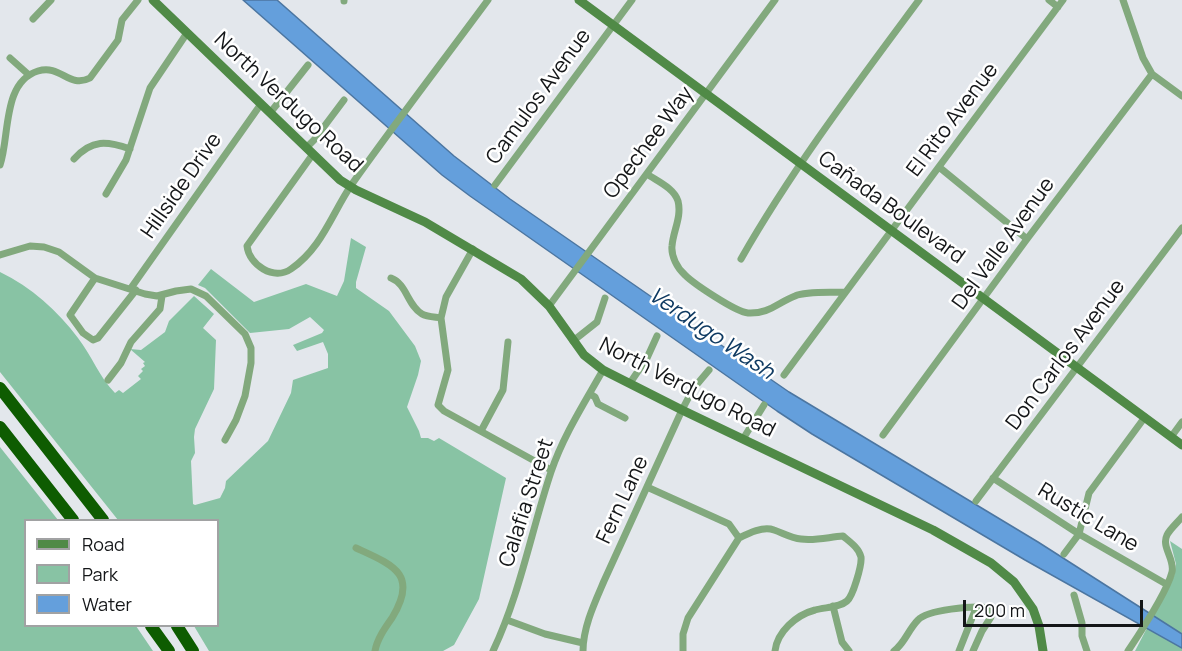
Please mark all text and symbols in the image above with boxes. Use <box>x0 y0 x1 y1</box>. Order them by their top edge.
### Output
street label: Camulos Avenue <box>481 24 597 170</box>
street label: North Verdugo Road <box>208 28 368 178</box>
street label: El Rito Avenue <box>902 58 1004 182</box>
street label: Opechee Way <box>599 82 699 204</box>
street label: Hillside Drive <box>136 128 228 244</box>
street label: Cañada Boulevard <box>813 146 969 270</box>
street label: Del Valle Avenue <box>948 173 1060 315</box>
street label: Don Carlos Avenue <box>1001 275 1131 435</box>
water label: Verdugo Wash <box>643 282 779 386</box>
street label: North Verdugo Road <box>595 333 779 443</box>
street label: Calafia Street <box>494 436 560 570</box>
street label: Fern Lane <box>592 452 654 548</box>
street label: Rustic Lane <box>1033 478 1143 558</box>
legend <box>24 519 219 627</box>
text: Road <box>82 532 125 556</box>
text: Park <box>82 562 118 586</box>
scale bar <box>966 588 1146 626</box>
text: Water <box>82 592 132 616</box>
text: 200 m <box>974 598 1025 622</box>

